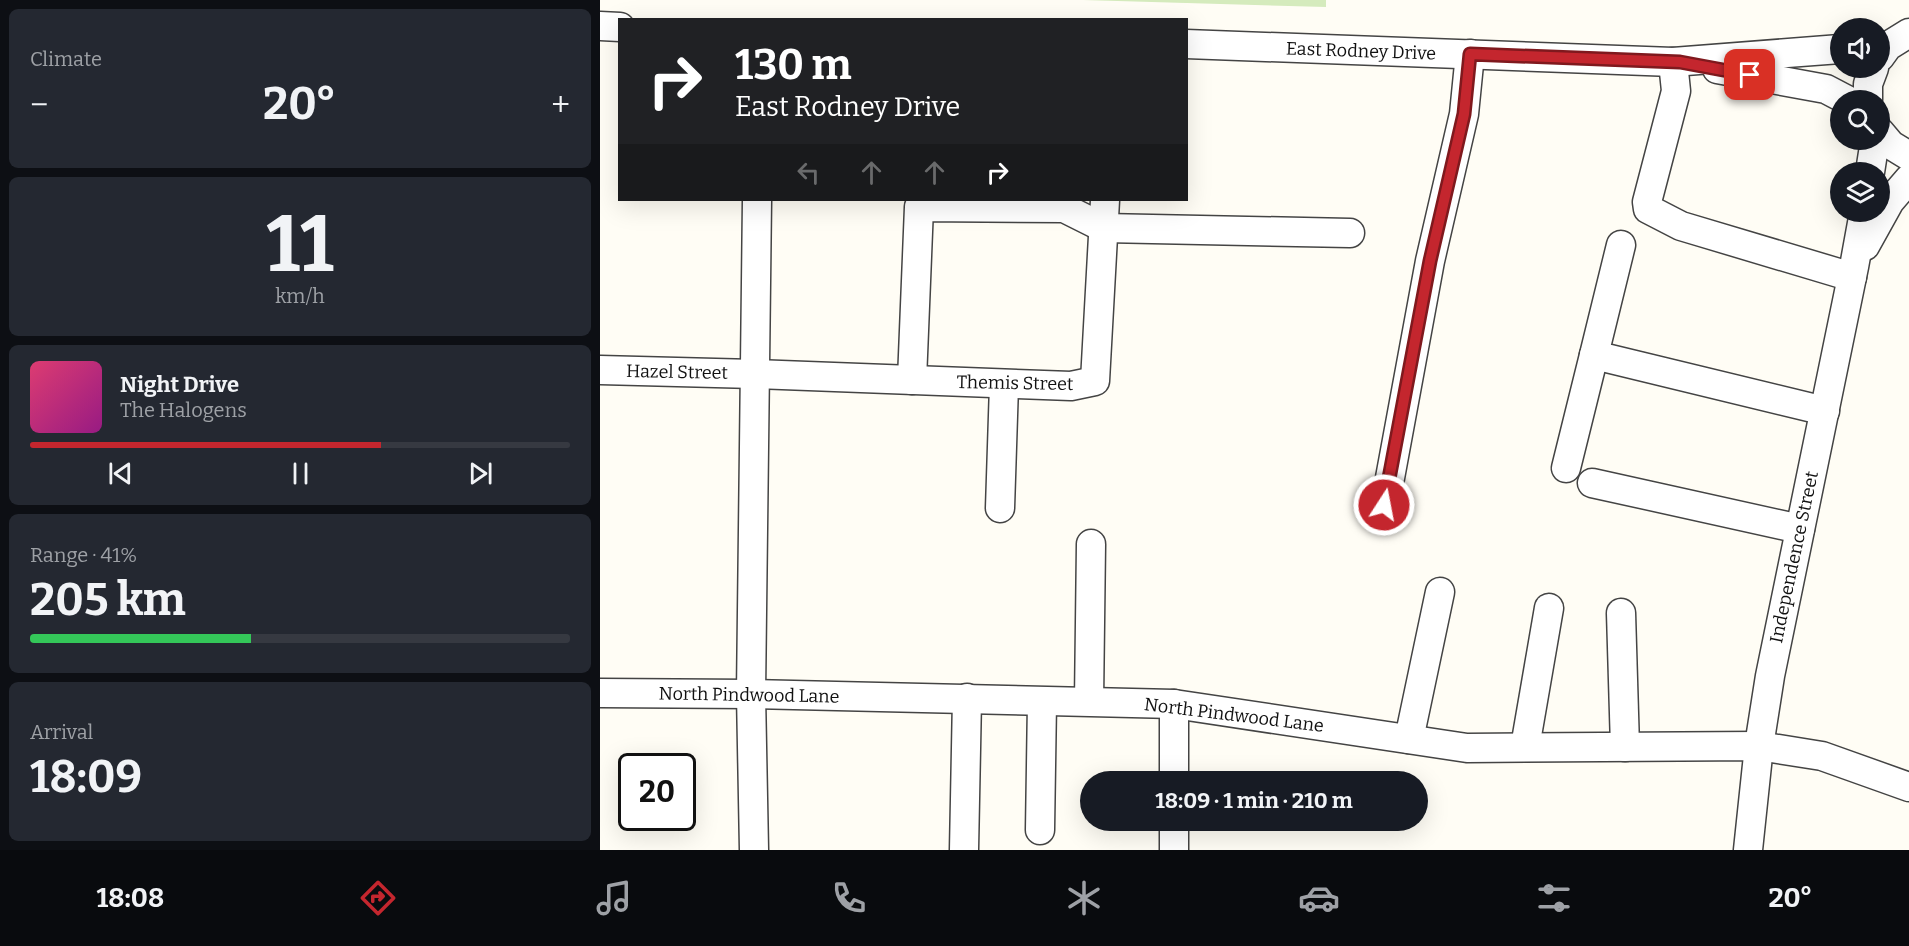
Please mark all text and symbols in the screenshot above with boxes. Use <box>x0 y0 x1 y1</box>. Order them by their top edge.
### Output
map controls <box>1830 18 1890 222</box>
button: sound <box>1830 18 1890 78</box>
street label: East Rodney Drive <box>1286 37 1436 65</box>
text: 130 m <box>735 40 852 90</box>
icon: right <box>636 42 714 120</box>
text: Climate <box>30 47 102 71</box>
pin <box>1724 49 1775 100</box>
icon: arrive <box>1733 58 1766 91</box>
text: 20° <box>263 77 336 131</box>
text: − <box>30 85 48 125</box>
text: + <box>551 85 570 125</box>
button: search <box>1830 90 1890 150</box>
text: East Rodney Drive <box>735 91 960 123</box>
icon: left <box>792 156 825 189</box>
icon: ahead <box>855 156 888 189</box>
icon: ahead <box>918 156 951 189</box>
icon: right <box>981 156 1014 189</box>
button: layers <box>1830 162 1890 222</box>
text: 11 <box>266 198 334 292</box>
text: km/h <box>275 284 325 308</box>
street label: Hazel Street <box>626 360 729 384</box>
text: Night Drive <box>120 371 239 398</box>
street label: Themis Street <box>956 371 1074 395</box>
text: The Halogens <box>120 398 247 422</box>
icon: previous <box>104 457 137 490</box>
icon: pause <box>284 457 317 490</box>
icon: next <box>464 457 497 490</box>
street label: Independence Street <box>1765 469 1823 645</box>
position arrow <box>1352 473 1416 537</box>
text: Range · 41% <box>30 543 137 567</box>
text: 205 km <box>30 573 186 627</box>
street label: North Pindwood Lane <box>658 682 840 708</box>
street label: North Pindwood Lane <box>1143 693 1325 737</box>
text: Arrival <box>30 720 93 744</box>
text: 18:09 <box>30 750 142 804</box>
speed limit sign: 20 <box>618 753 696 831</box>
text: 18:09 · 1 min · 210 m <box>1155 787 1353 814</box>
icon: directions <box>357 877 399 919</box>
icon: music <box>593 877 635 919</box>
icon: phone <box>828 877 870 919</box>
icon: climate <box>1063 877 1105 919</box>
icon: car <box>1298 877 1340 919</box>
icon: filters <box>1533 877 1575 919</box>
text: 18:08 <box>97 882 164 914</box>
text: 20° <box>1768 882 1812 914</box>

